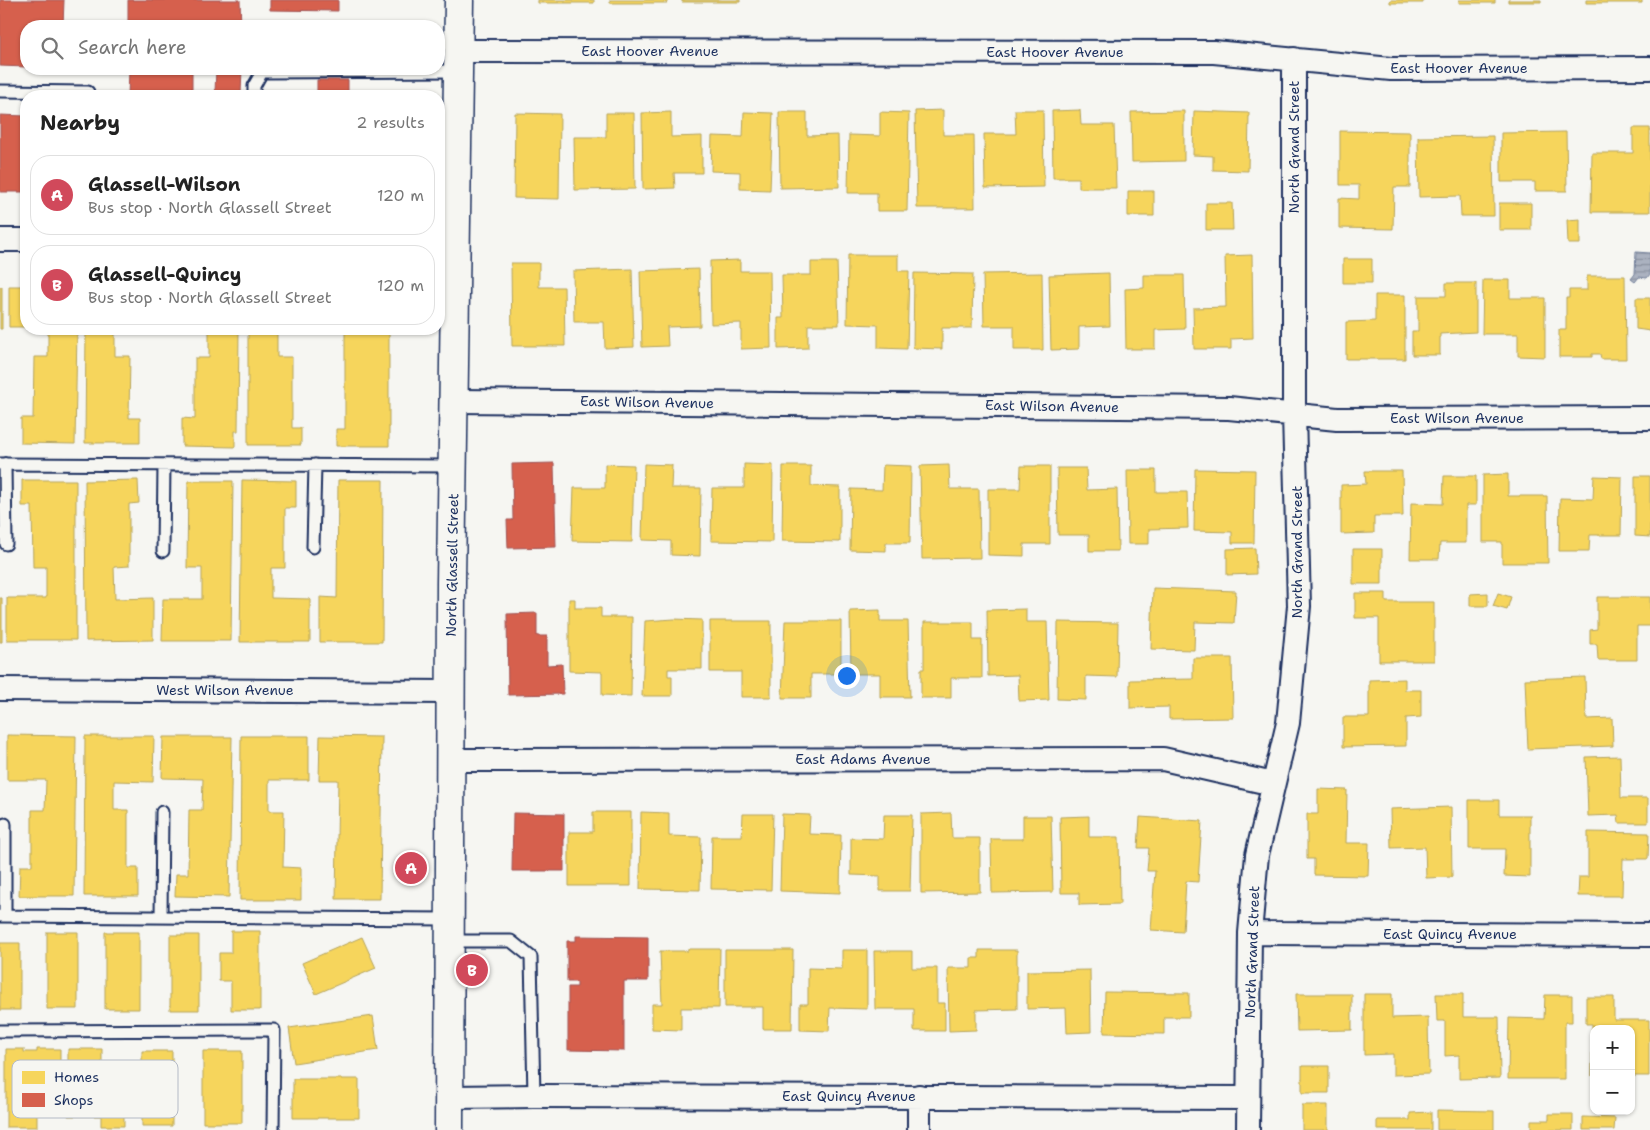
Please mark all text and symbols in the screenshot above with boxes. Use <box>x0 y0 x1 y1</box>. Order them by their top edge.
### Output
search box <box>20 20 445 75</box>
icon: search <box>38 34 66 62</box>
text: Search here <box>78 35 187 60</box>
street label: East Hoover Avenue <box>581 42 719 60</box>
street label: East Hoover Avenue <box>986 43 1124 61</box>
street label: East Hoover Avenue <box>1390 59 1528 77</box>
street label: North Grand Street <box>1285 81 1303 213</box>
text: Nearby <box>40 109 120 137</box>
text: 2 results <box>356 112 425 133</box>
text: Glassell-Wilson <box>88 172 241 197</box>
text: A <box>51 185 63 206</box>
text: 120 m <box>377 185 424 206</box>
text: Bus stop · North Glassell Street <box>88 197 332 218</box>
text: Glassell-Quincy <box>88 262 241 287</box>
text: B <box>52 275 62 296</box>
text: 120 m <box>377 275 424 296</box>
text: Bus stop · North Glassell Street <box>88 287 332 308</box>
street label: East Wilson Avenue <box>580 392 714 412</box>
street label: East Wilson Avenue <box>985 396 1119 416</box>
street label: East Wilson Avenue <box>1390 409 1524 427</box>
street label: North Grand Street <box>1288 486 1306 618</box>
street label: North Glassell Street <box>442 493 462 637</box>
your location <box>834 663 860 689</box>
street label: West Wilson Avenue <box>156 681 294 699</box>
street label: East Adams Avenue <box>795 750 931 768</box>
pin: A <box>395 849 427 887</box>
street label: North Grand Street <box>1241 885 1263 1019</box>
street label: East Quincy Avenue <box>1383 925 1517 943</box>
pin: B <box>456 951 488 989</box>
map controls <box>1590 1025 1635 1115</box>
button: + <box>1590 1025 1635 1070</box>
legend <box>12 1060 178 1118</box>
text: Homes <box>54 1068 99 1086</box>
button: − <box>1590 1070 1635 1115</box>
street label: East Quincy Avenue <box>782 1087 916 1105</box>
text: Shops <box>54 1091 93 1109</box>

